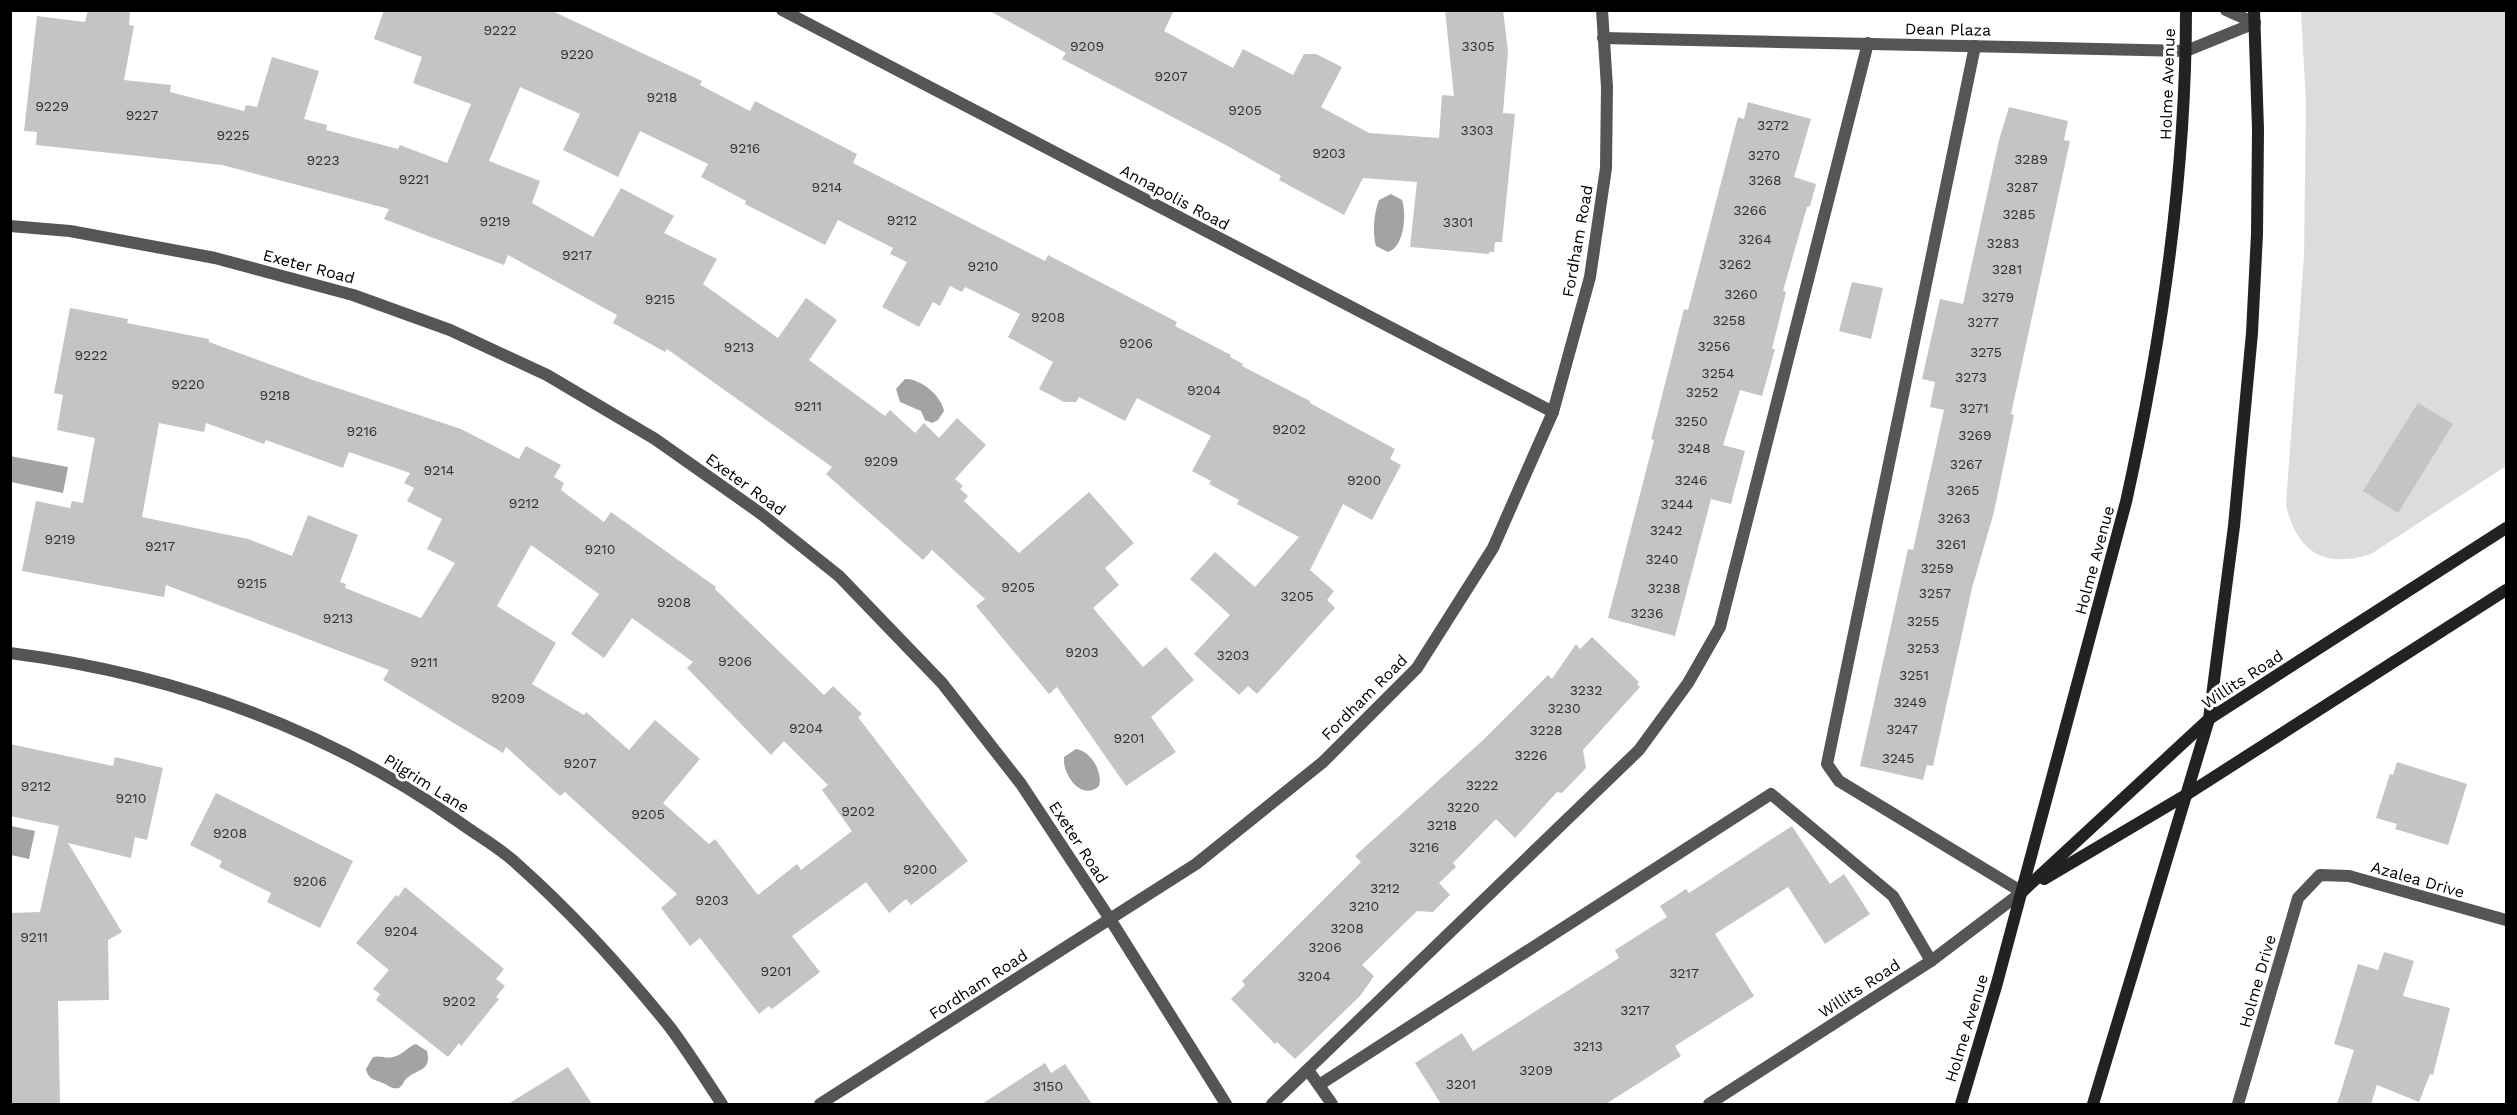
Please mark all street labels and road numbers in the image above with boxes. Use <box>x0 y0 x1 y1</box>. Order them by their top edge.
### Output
street label: Dean Plaza <box>1905 19 1991 40</box>
street label: Holme Avenue <box>2156 28 2179 140</box>
street label: Annapolis Road <box>1117 161 1233 234</box>
street label: Fordham Road <box>1558 184 1597 299</box>
street label: Exeter Road <box>261 245 357 288</box>
street label: Exeter Road <box>702 449 789 520</box>
street label: Holme Avenue <box>2071 504 2118 617</box>
street label: Willits Road <box>2198 646 2287 713</box>
street label: Fordham Road <box>1318 651 1411 744</box>
street label: Pilgrim Lane <box>381 750 473 817</box>
street label: Exeter Road <box>1045 798 1112 887</box>
street label: Azalea Drive <box>2369 857 2467 902</box>
street label: Holme Drive <box>2235 932 2280 1030</box>
street label: Fordham Road <box>925 946 1031 1023</box>
street label: Willits Road <box>1815 955 1904 1022</box>
street label: Holme Avenue <box>1941 972 1992 1084</box>

